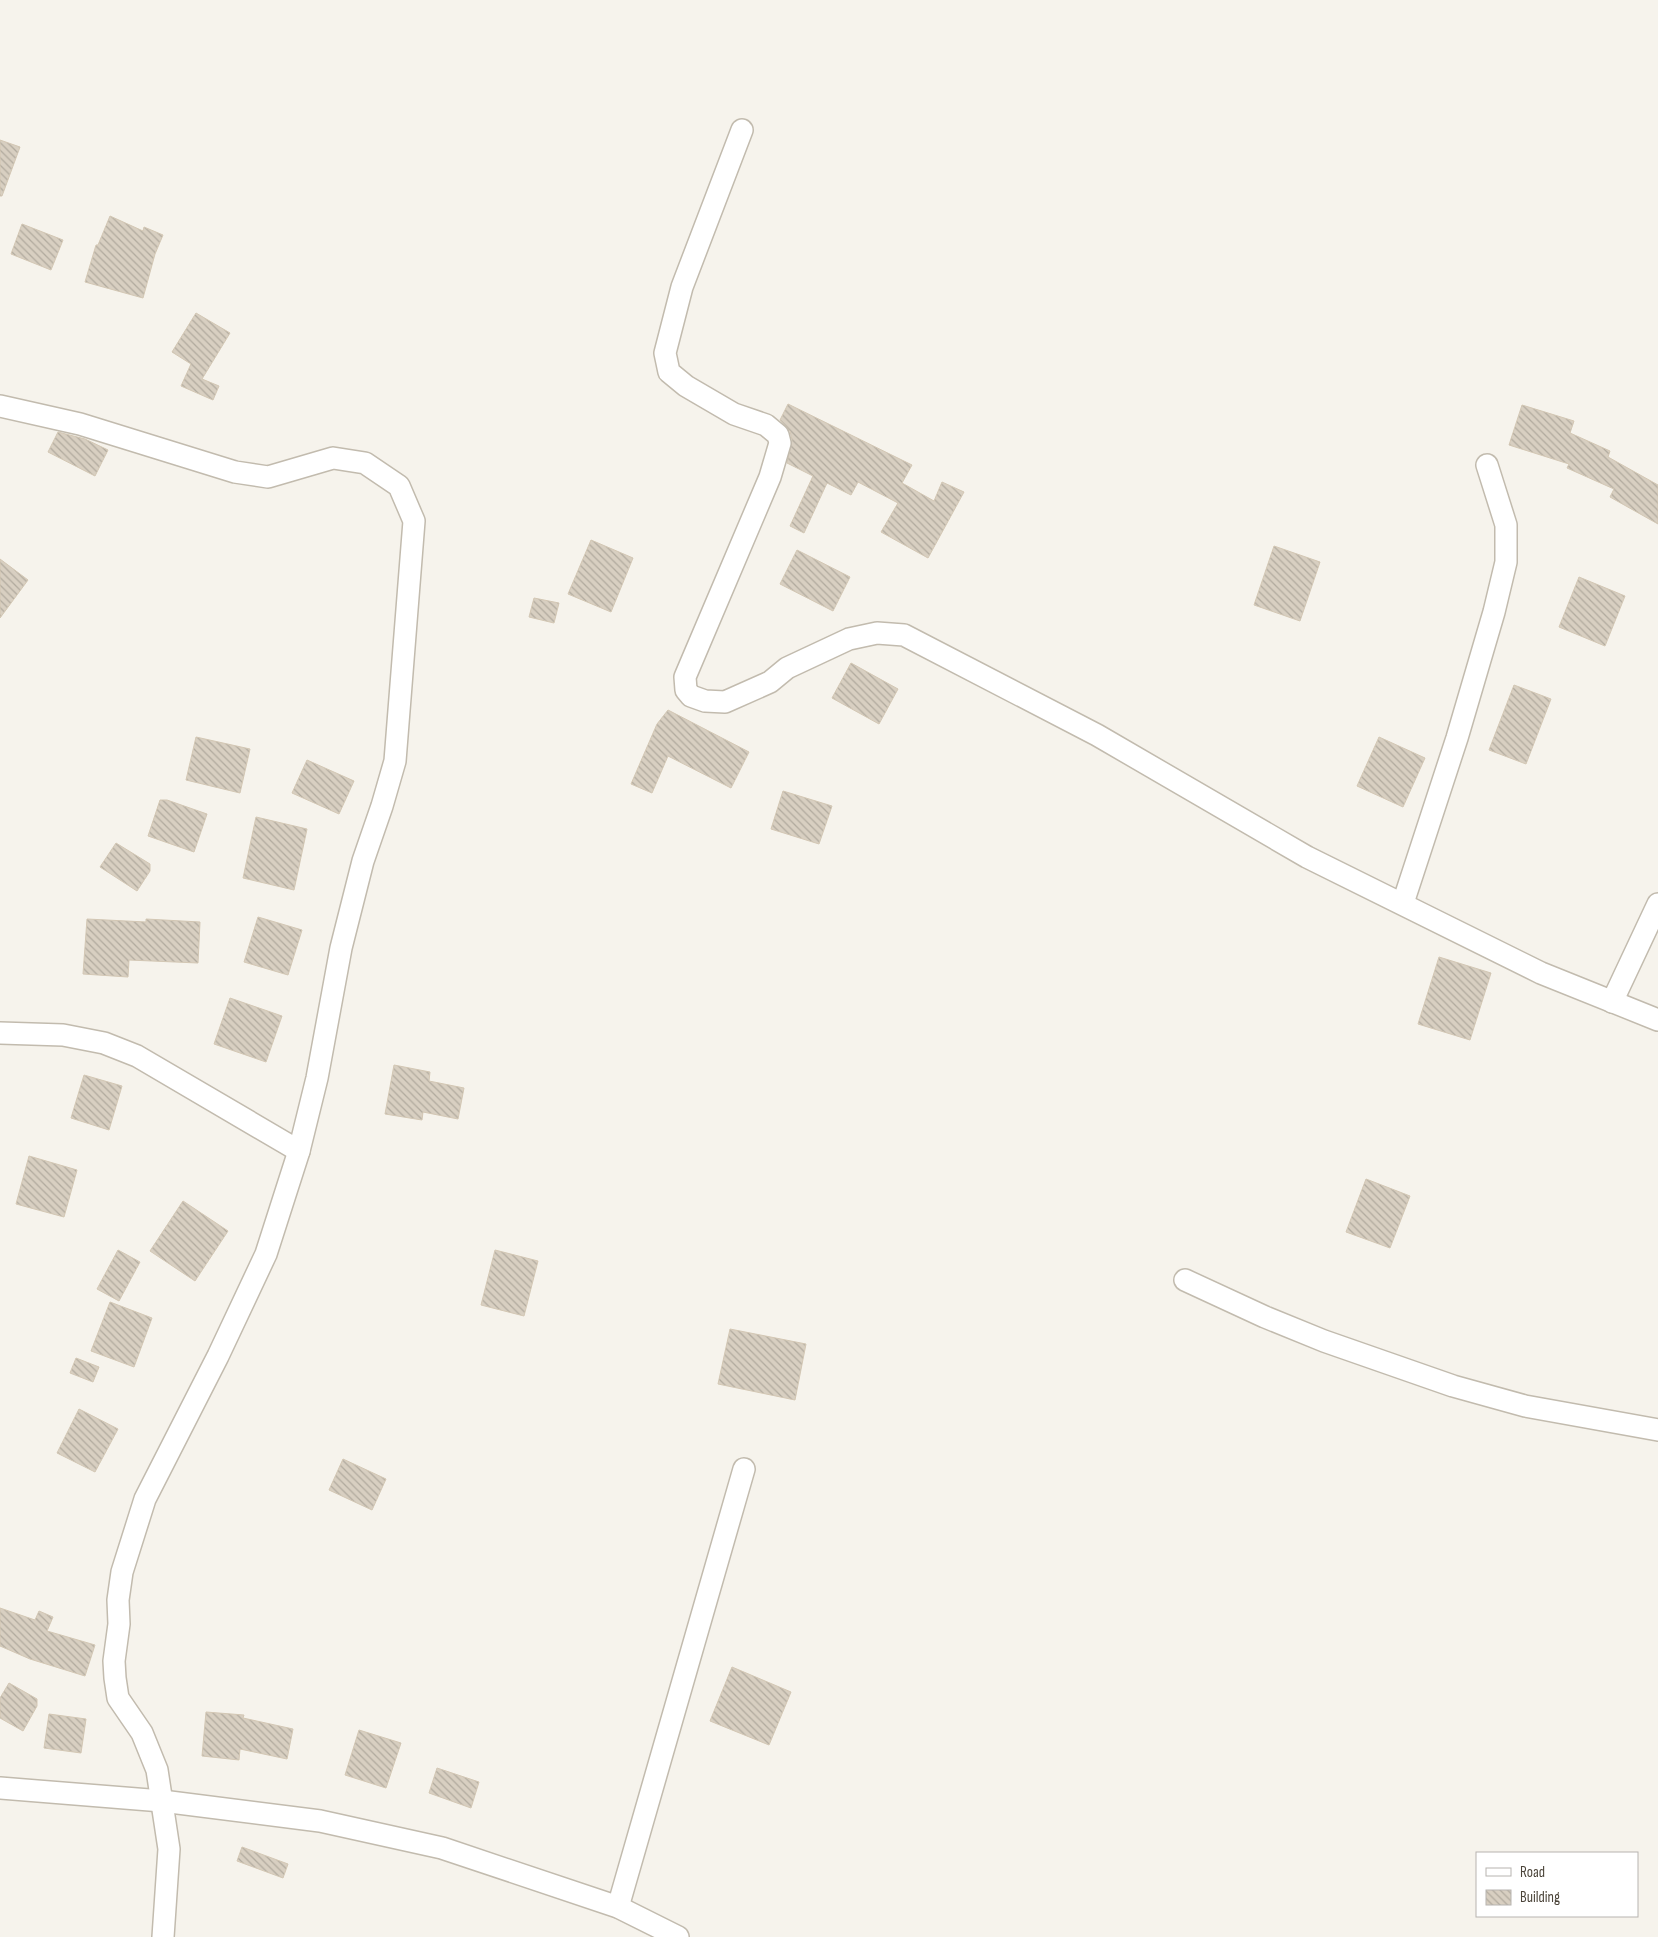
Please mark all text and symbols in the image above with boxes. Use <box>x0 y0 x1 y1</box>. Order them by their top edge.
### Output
legend <box>1476 1852 1638 1917</box>
text: Road <box>1520 1863 1545 1882</box>
text: Building <box>1520 1888 1560 1907</box>

